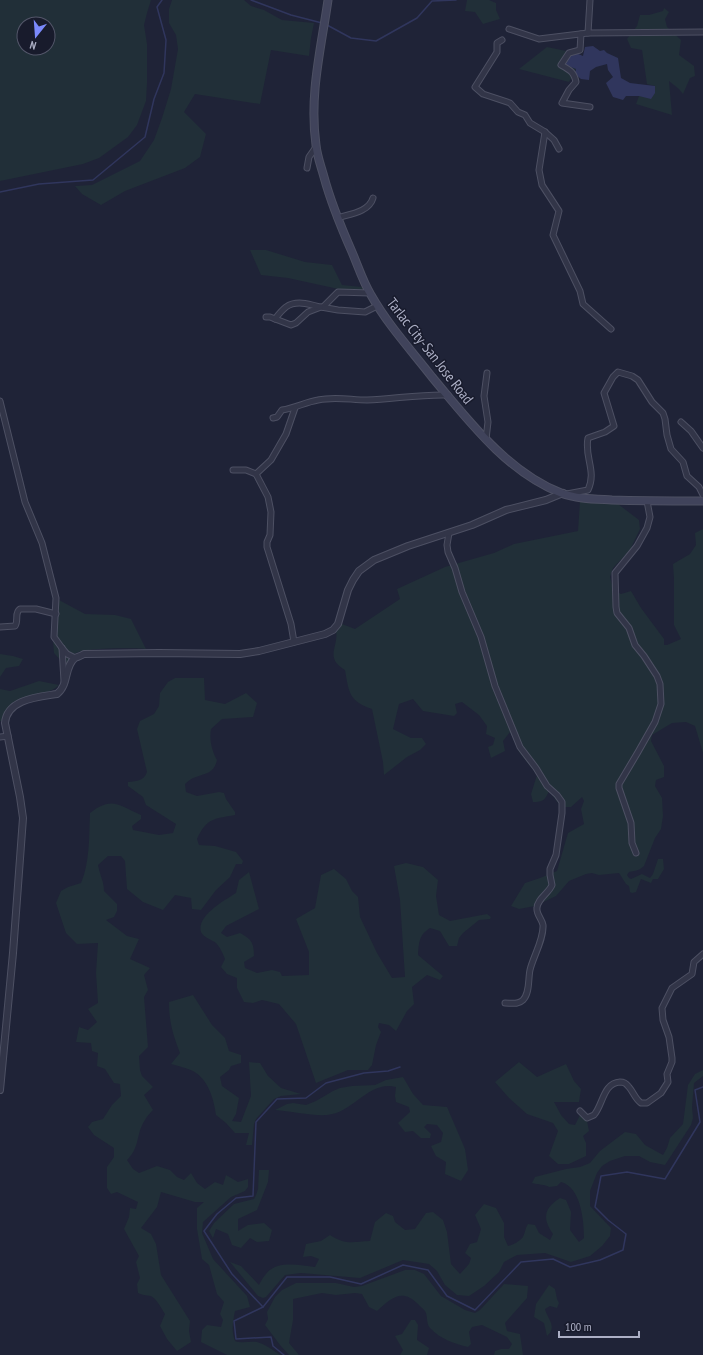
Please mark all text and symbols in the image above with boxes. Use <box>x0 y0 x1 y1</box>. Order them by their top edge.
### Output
north arrow <box>16 16 56 56</box>
text: N <box>28 38 38 53</box>
street label: Tarlac City-San Jose Road <box>383 294 478 408</box>
scale bar <box>559 1313 639 1339</box>
text: 100 m <box>565 1319 592 1334</box>

